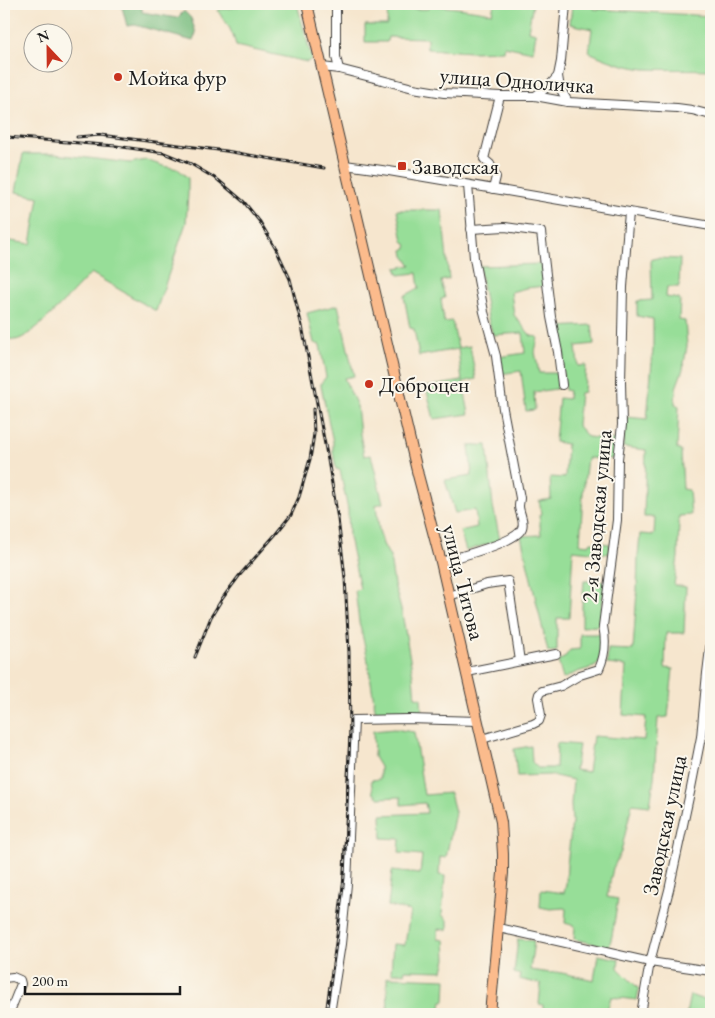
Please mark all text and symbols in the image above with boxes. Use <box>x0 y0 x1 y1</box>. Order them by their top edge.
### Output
north arrow <box>22 22 72 72</box>
text: N <box>35 25 52 46</box>
street label: улица Одноличка <box>439 61 595 100</box>
place label: Мойка фур <box>128 63 227 92</box>
marker: Мойка фур <box>112 71 124 83</box>
place label: Заводская <box>412 152 499 181</box>
marker: Заводская <box>396 160 408 172</box>
place label: Доброцен <box>379 370 469 399</box>
marker: Доброцен <box>363 378 375 390</box>
street label: 2-я Заводская улица <box>574 428 619 604</box>
street label: улица Титова <box>435 521 492 643</box>
street label: Заводская улица <box>635 752 694 898</box>
scale bar <box>25 963 180 995</box>
text: 200 m <box>32 971 69 990</box>

